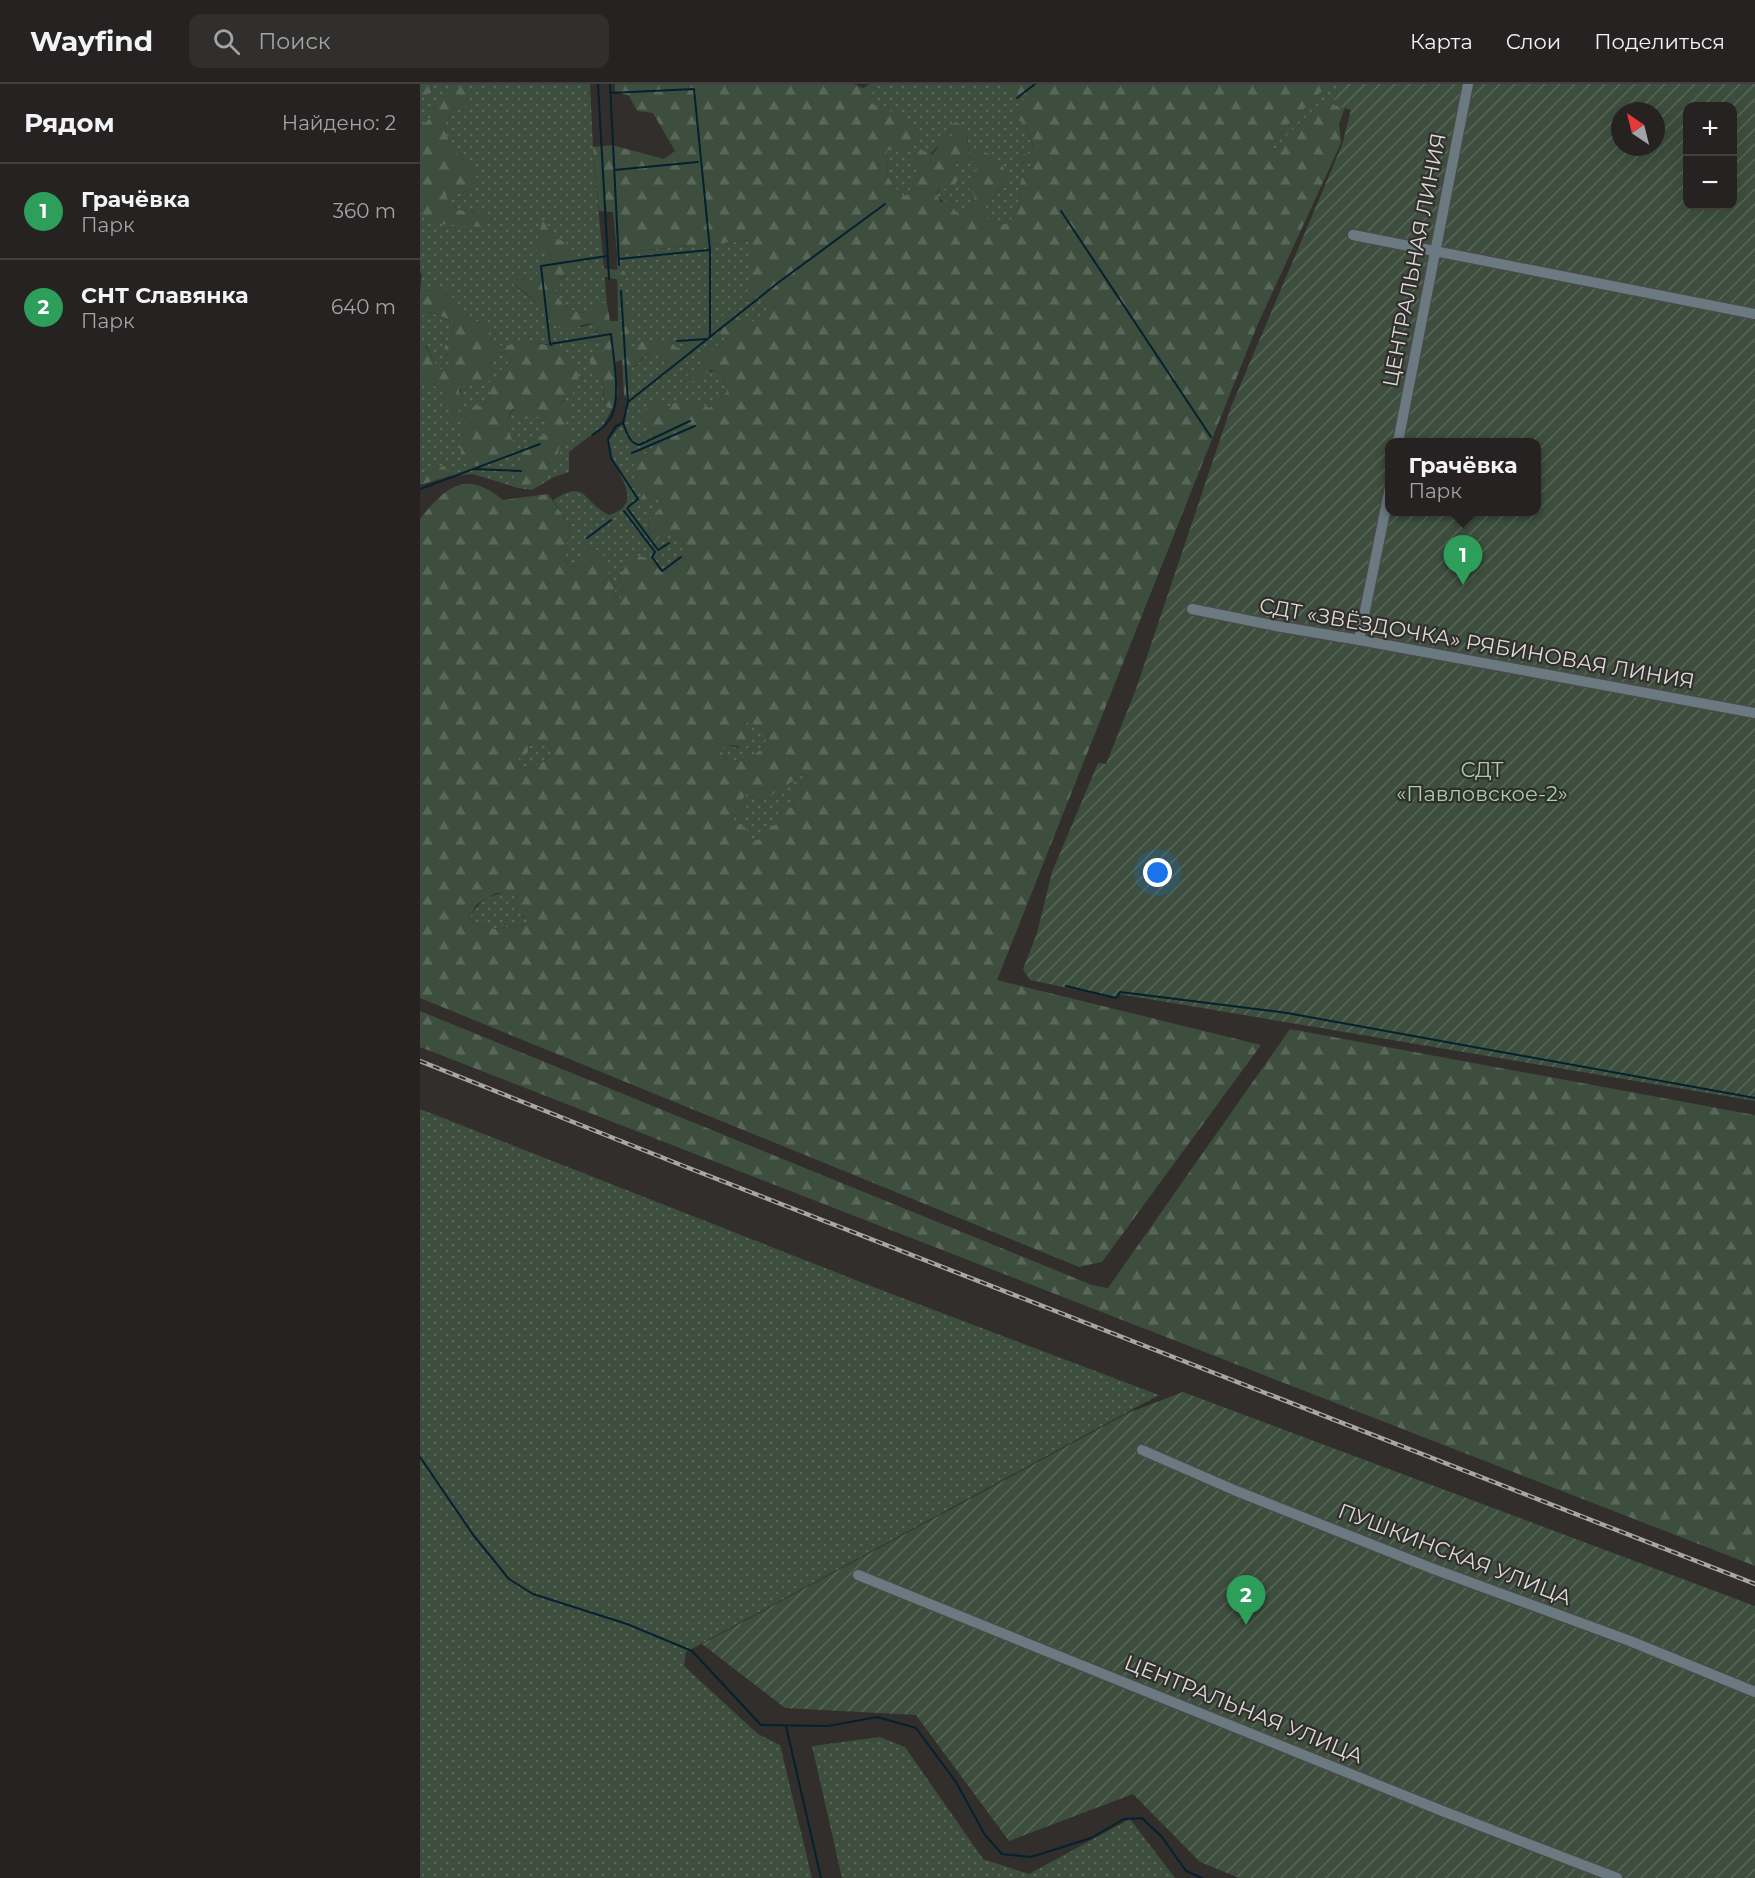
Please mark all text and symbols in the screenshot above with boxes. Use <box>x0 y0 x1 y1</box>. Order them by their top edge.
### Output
search box <box>189 14 609 68</box>
text: Wayfind <box>30 24 153 58</box>
icon: search <box>210 25 243 58</box>
text: Поиск <box>258 28 331 55</box>
text: Карта <box>1410 29 1473 54</box>
text: Слои <box>1506 29 1561 54</box>
text: Поделиться <box>1594 29 1725 54</box>
north arrow <box>1611 102 1665 156</box>
map controls <box>1683 102 1737 210</box>
button: + <box>1683 102 1737 156</box>
text: Рядом <box>24 107 115 139</box>
text: Найдено: 2 <box>282 111 396 135</box>
street label: ЦЕНТРАЛЬНАЯ ЛИНИЯ <box>1377 131 1451 389</box>
button: − <box>1683 156 1737 210</box>
text: Грачёвка <box>81 186 190 213</box>
text: 1 <box>40 199 47 223</box>
text: 360 m <box>333 199 396 223</box>
text: Парк <box>81 213 135 237</box>
text: СНТ Славянка <box>81 282 249 309</box>
text: 2 <box>38 295 49 319</box>
text: 640 m <box>331 295 396 319</box>
text: Парк <box>81 309 135 333</box>
popup <box>1385 438 1541 516</box>
text: Грачёвка <box>1408 452 1518 479</box>
text: Парк <box>1408 479 1462 503</box>
pin: 1 <box>1444 536 1482 585</box>
street label: СДТ «ЗВЁЗДОЧКА» РЯБИНОВАЯ ЛИНИЯ <box>1257 592 1697 694</box>
park label: СДТ «Павловское-2» <box>1396 757 1568 806</box>
your location <box>1143 858 1172 887</box>
street label: ПУШКИНСКАЯ УЛИЦА <box>1335 1498 1576 1610</box>
pin: 2 <box>1226 1576 1266 1625</box>
street label: ЦЕНТРАЛЬНАЯ УЛИЦА <box>1121 1650 1367 1769</box>

